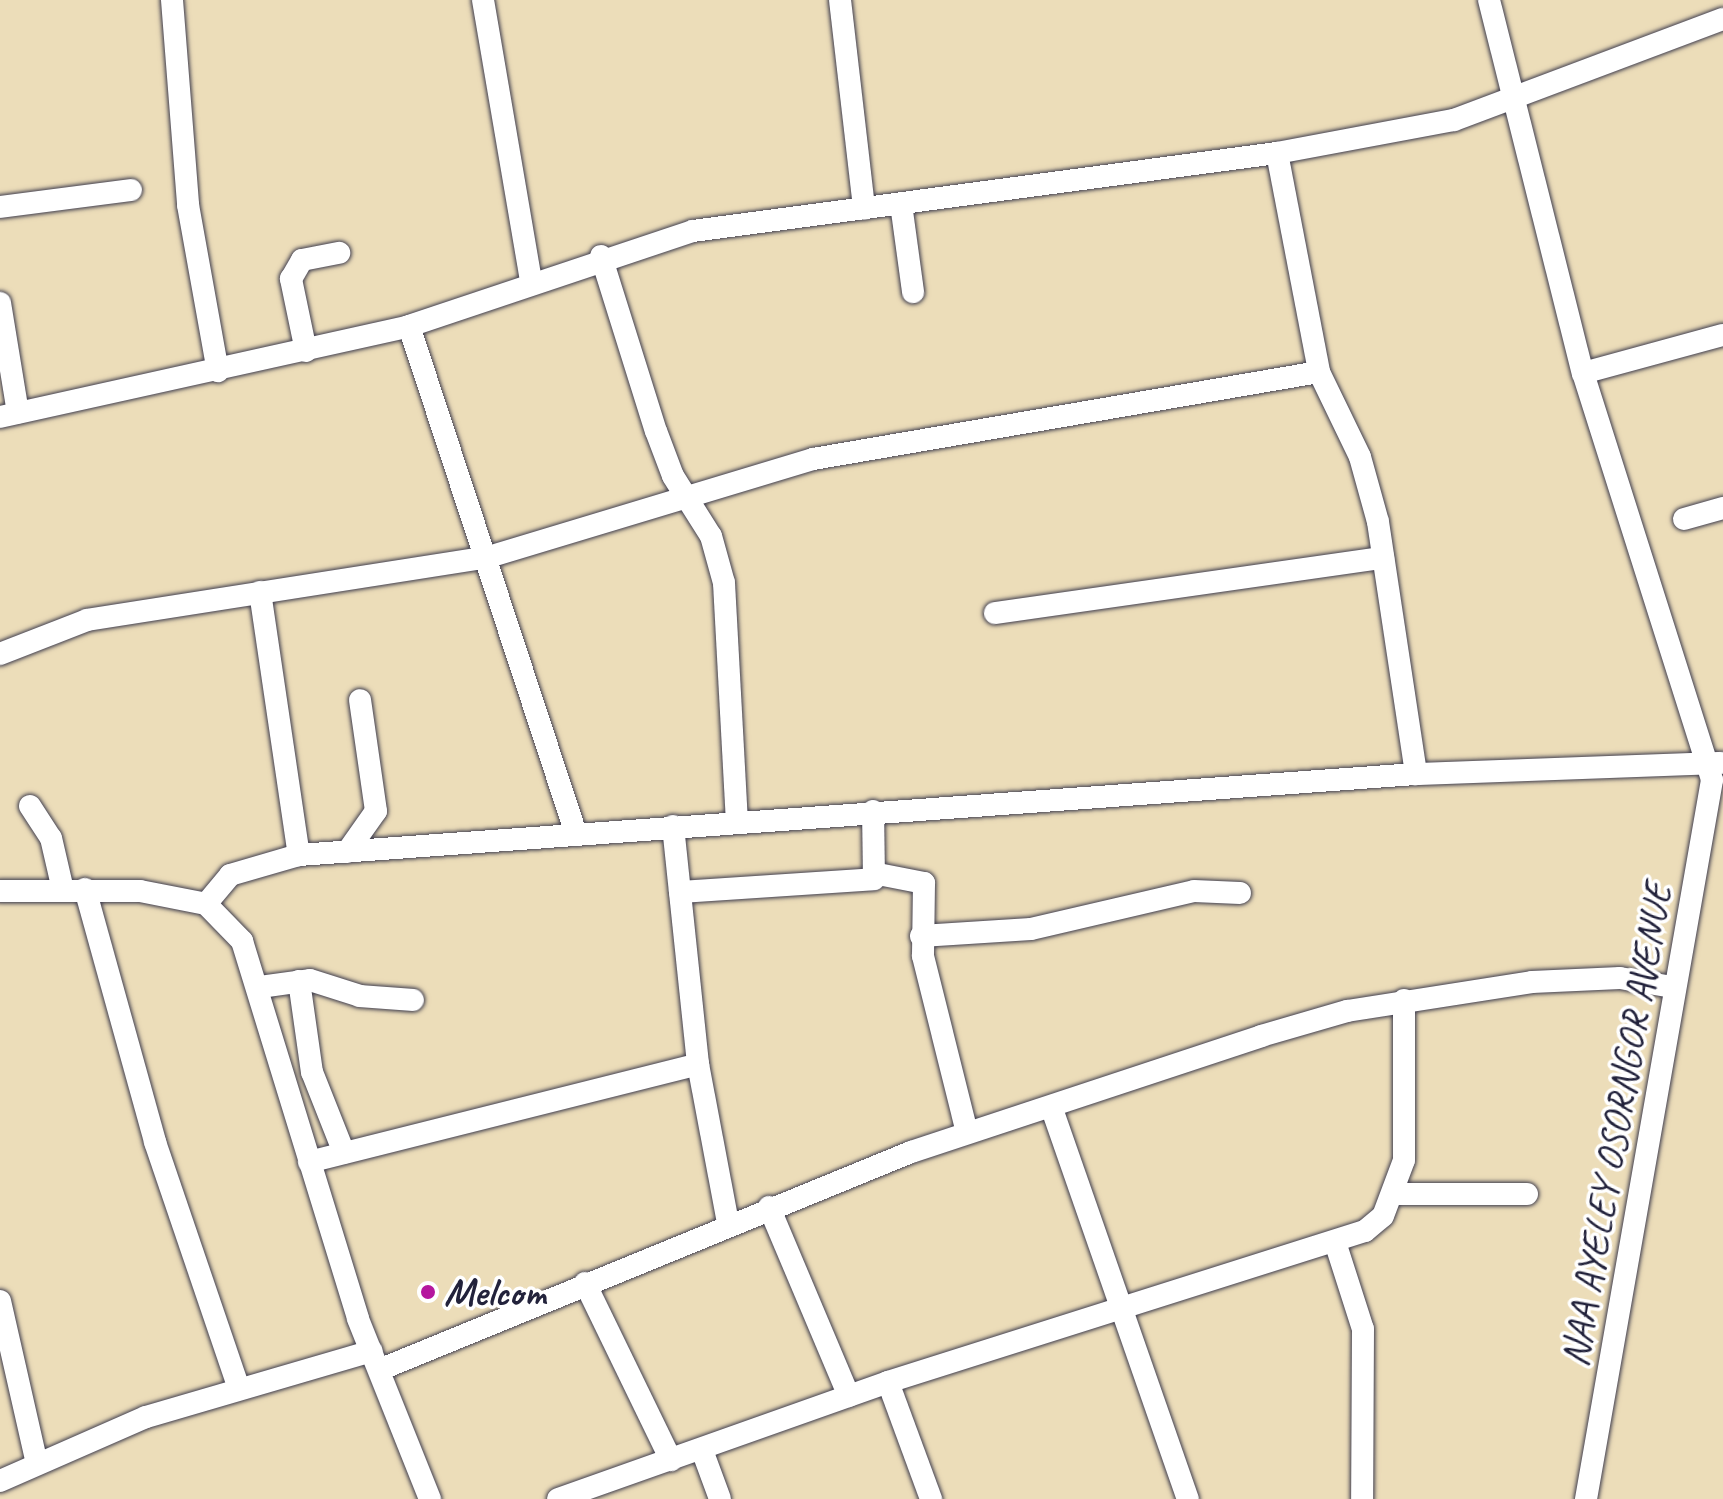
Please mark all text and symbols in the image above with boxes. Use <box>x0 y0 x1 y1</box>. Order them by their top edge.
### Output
street label: NAA AYELEY OSORNGOR AVENUE <box>1550 880 1682 1370</box>
place label: Melcom <box>444 1268 546 1316</box>
marker: Melcom <box>419 1283 437 1301</box>

